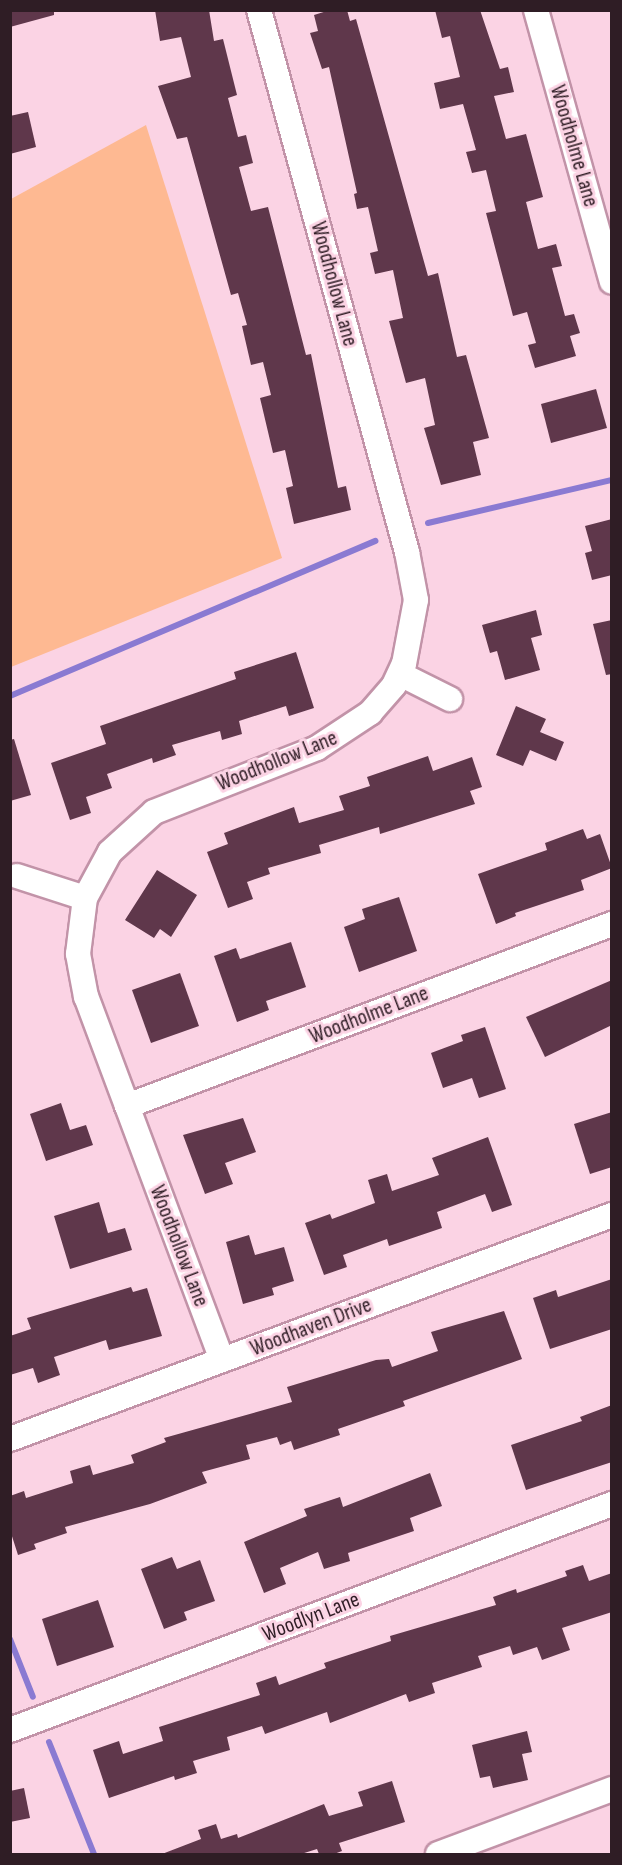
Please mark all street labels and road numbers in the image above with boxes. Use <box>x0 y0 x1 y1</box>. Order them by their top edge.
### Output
street label: Woodholme Lane <box>544 82 604 210</box>
street label: Woodhollow Lane <box>305 219 363 349</box>
street label: Woodhollow Lane <box>213 725 341 797</box>
street label: Woodholme Lane <box>306 980 432 1050</box>
street label: Woodhollow Lane <box>144 1182 214 1310</box>
street label: Woodhaven Drive <box>247 1292 375 1362</box>
street label: Woodlyn Lane <box>259 1586 363 1648</box>

